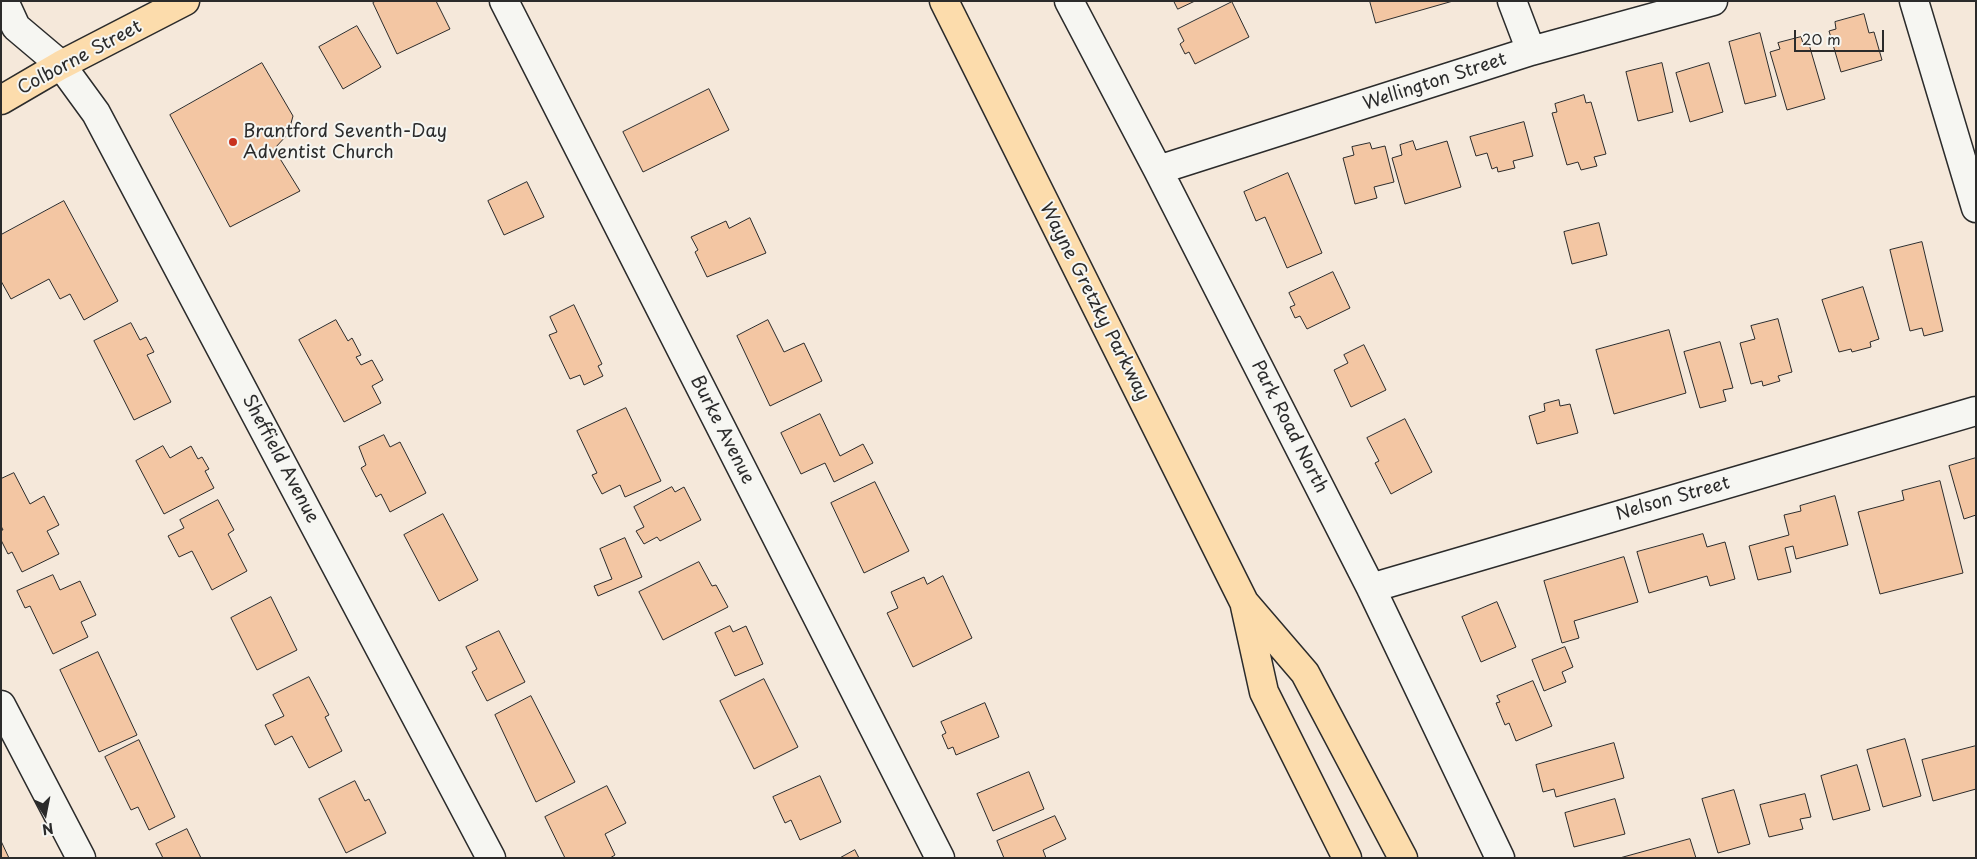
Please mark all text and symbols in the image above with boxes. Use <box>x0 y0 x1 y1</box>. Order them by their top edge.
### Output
street label: Colborne Street <box>14 16 146 100</box>
scale bar <box>1797 20 1887 52</box>
text: 20 m <box>1802 27 1841 50</box>
street label: Wellington Street <box>1361 49 1509 115</box>
place label: Brantford Seventh-Day Adventist Church <box>243 121 447 163</box>
marker: Brantford Seventh-Day Adventist Church <box>227 136 239 148</box>
street label: Wayne Gretzky Parkway <box>1035 199 1153 405</box>
street label: Park Road North <box>1246 357 1332 497</box>
street label: Burke Avenue <box>685 372 759 488</box>
street label: Sheffield Avenue <box>237 391 323 527</box>
street label: Nelson Street <box>1614 472 1732 526</box>
north arrow <box>20 789 70 839</box>
text: N <box>41 818 55 841</box>

